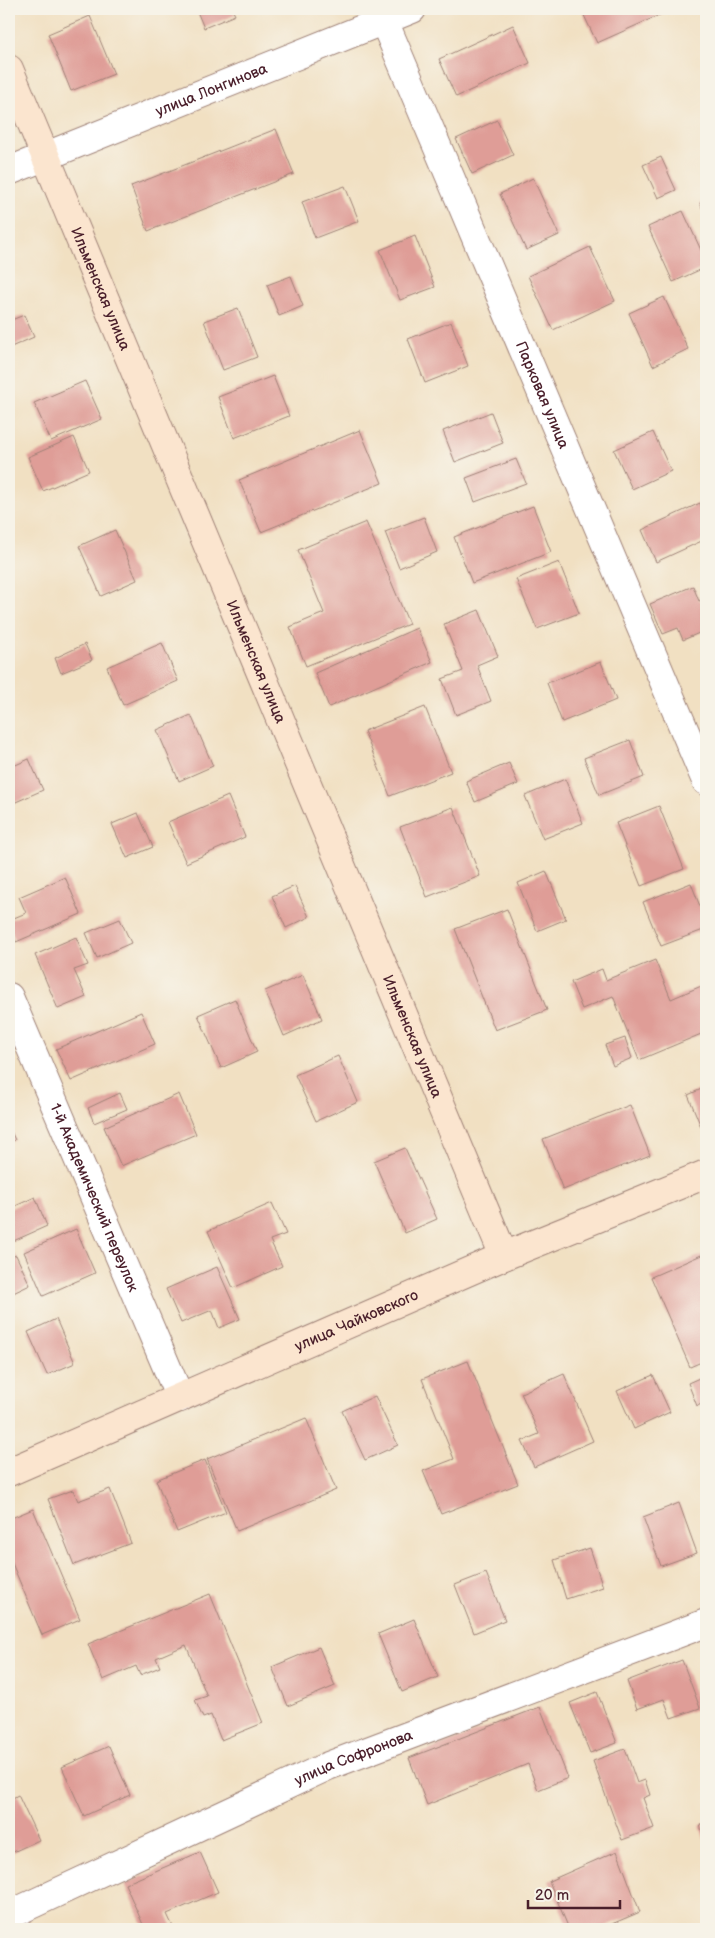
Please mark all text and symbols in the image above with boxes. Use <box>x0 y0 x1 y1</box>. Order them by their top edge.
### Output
street label: улица Лонгинова <box>153 59 270 121</box>
street label: Ильменская улица <box>66 224 135 353</box>
street label: Парковая улица <box>511 338 574 452</box>
street label: Ильменская улица <box>222 597 290 726</box>
street label: Ильменская улица <box>378 972 447 1101</box>
street label: 1-й Академический переулок <box>46 1100 143 1295</box>
street label: улица Чайковского <box>292 1285 421 1356</box>
street label: улица Софронова <box>291 1725 415 1790</box>
scale bar <box>528 1878 620 1910</box>
text: 20 m <box>535 1886 569 1905</box>

